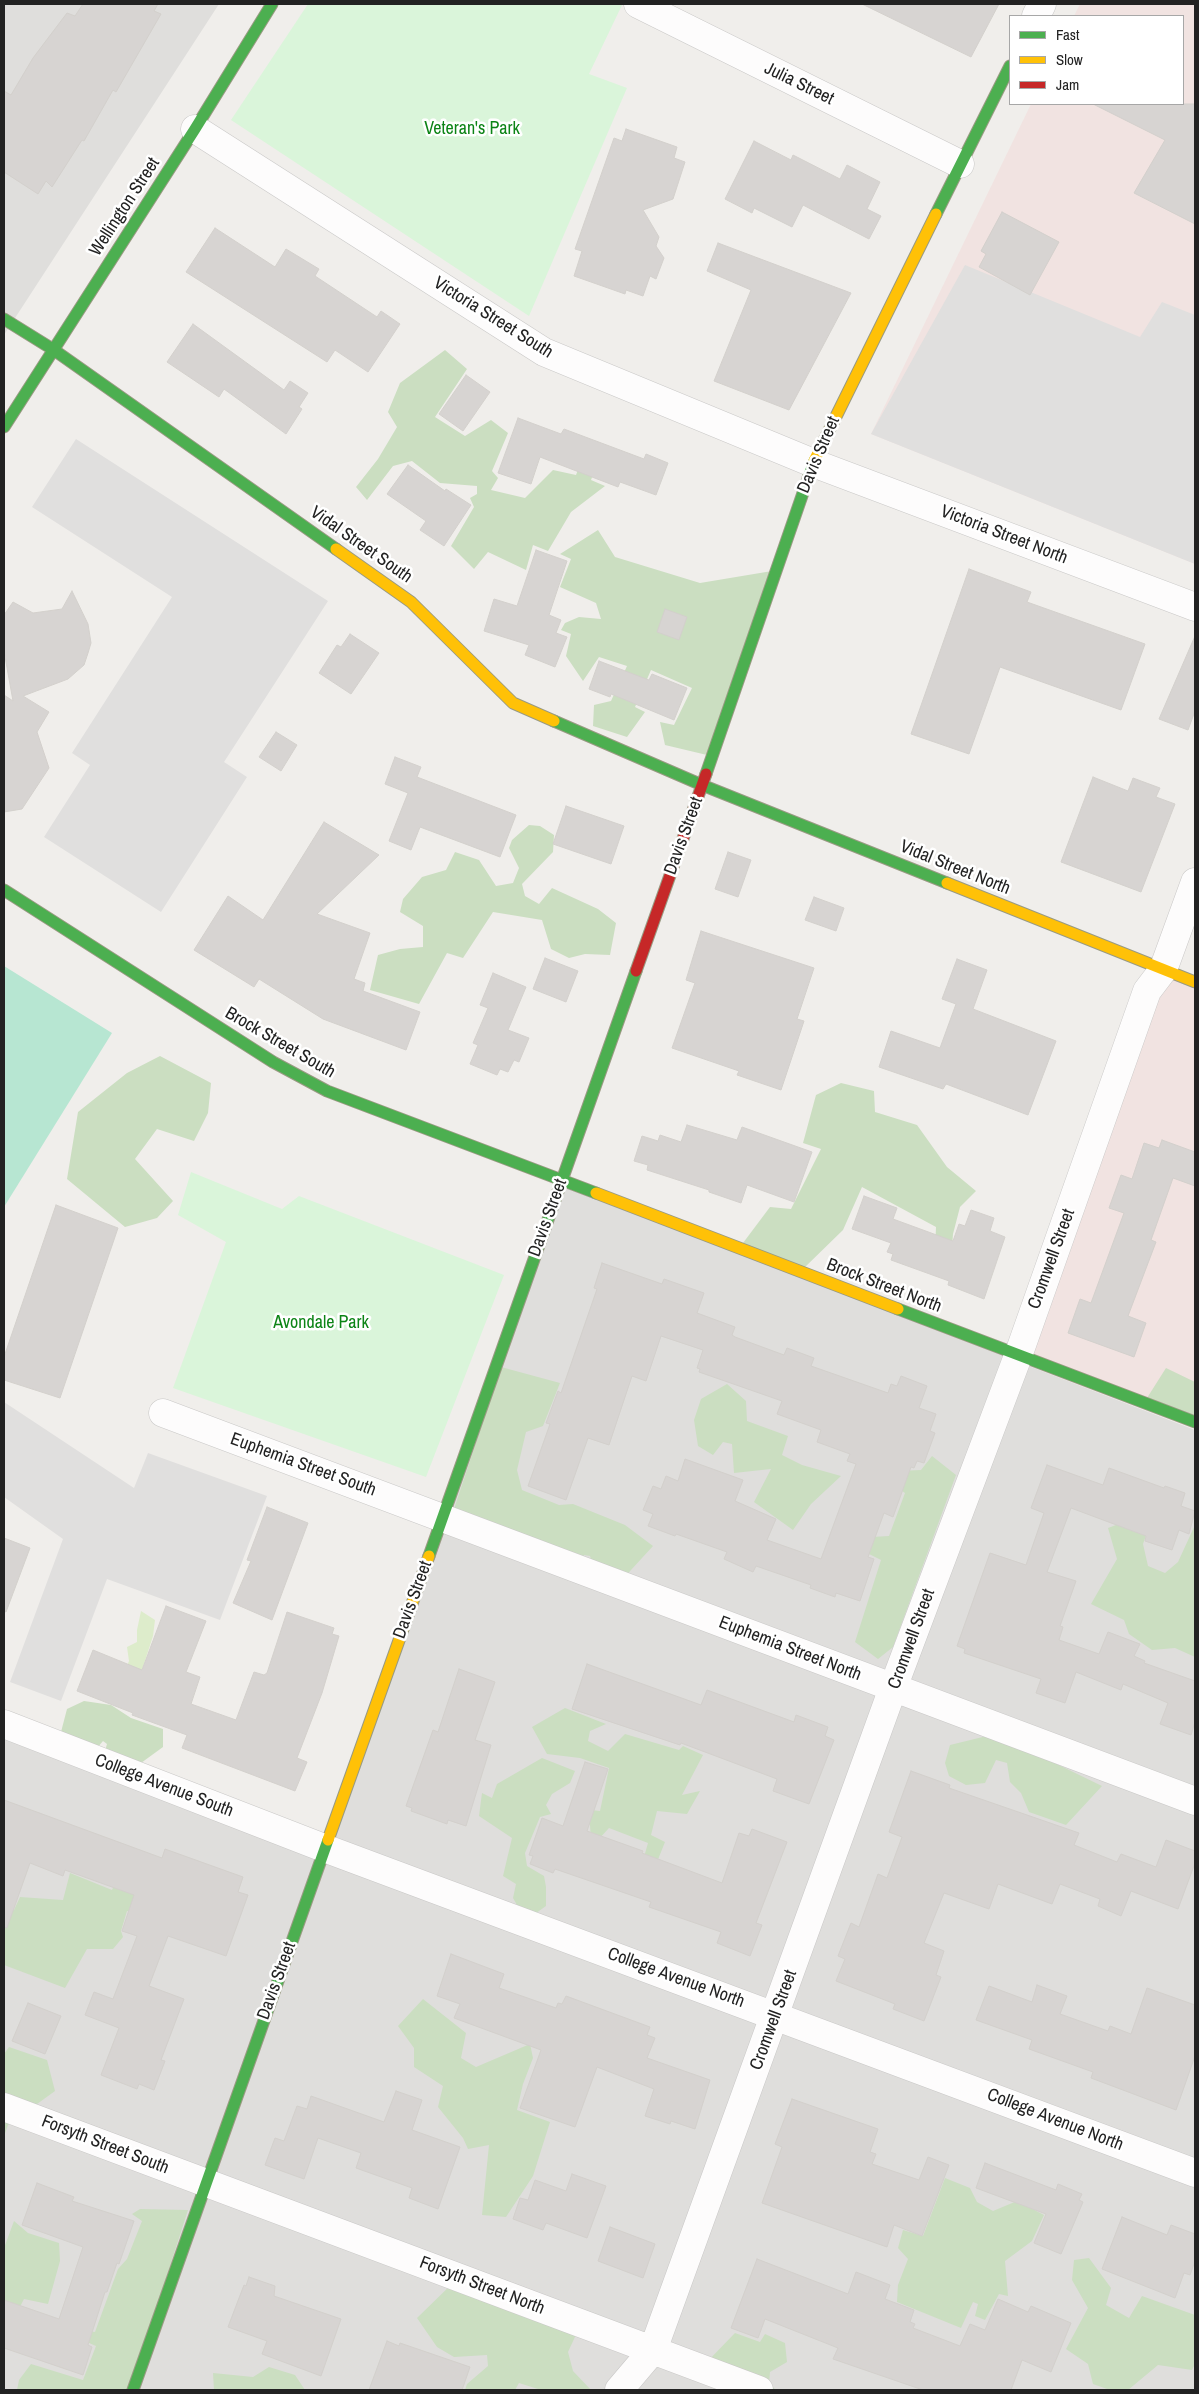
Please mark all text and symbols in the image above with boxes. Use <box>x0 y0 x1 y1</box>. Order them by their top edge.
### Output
legend <box>1009 15 1184 105</box>
text: Fast <box>1056 24 1079 45</box>
text: Slow <box>1056 49 1083 70</box>
street label: Julia Street <box>761 58 837 110</box>
text: Jam <box>1056 74 1079 95</box>
park label: Veteran's Park <box>424 118 520 140</box>
street label: Wellington Street <box>85 154 165 260</box>
street label: Victoria Street South <box>429 273 557 363</box>
street label: Davis Street <box>793 413 845 497</box>
street label: Victoria Street North <box>937 501 1071 569</box>
street label: Vidal Street South <box>306 502 416 588</box>
street label: Davis Street <box>660 794 708 878</box>
street label: Vidal Street North <box>897 836 1013 900</box>
street label: Brock Street South <box>221 1003 339 1083</box>
street label: Davis Street <box>524 1176 572 1260</box>
street label: Cromwell Street <box>1024 1206 1080 1312</box>
street label: Brock Street North <box>823 1254 945 1318</box>
park label: Avondale Park <box>273 1312 369 1334</box>
street label: Euphemia Street South <box>227 1429 379 1501</box>
street label: Davis Street <box>389 1558 437 1642</box>
street label: Cromwell Street <box>884 1586 940 1692</box>
street label: Euphemia Street North <box>716 1612 864 1686</box>
street label: College Avenue South <box>92 1750 236 1822</box>
street label: Davis Street <box>253 1939 301 2023</box>
street label: College Avenue North <box>605 1943 747 2013</box>
street label: Cromwell Street <box>746 1967 802 2073</box>
street label: College Avenue North <box>984 2084 1126 2156</box>
street label: Forsyth Street South <box>38 2111 172 2179</box>
street label: Forsyth Street North <box>416 2252 548 2320</box>

